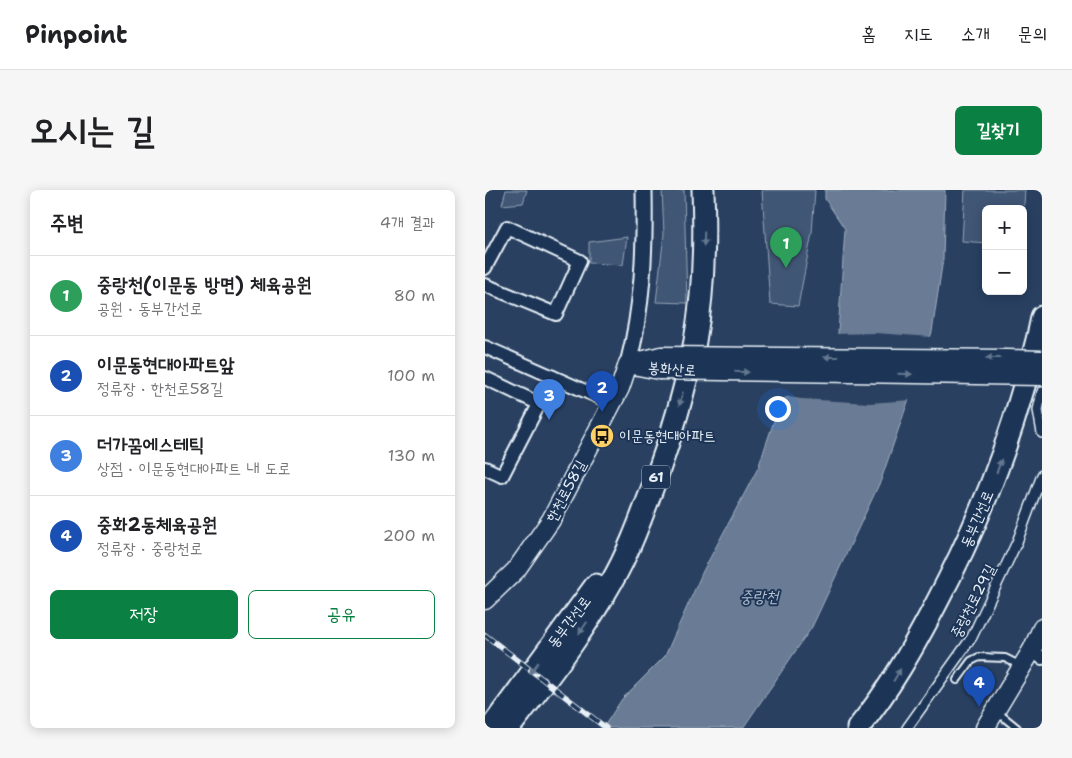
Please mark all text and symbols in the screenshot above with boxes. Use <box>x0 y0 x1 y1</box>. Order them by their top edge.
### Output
text: Pinpoint <box>25 19 127 51</box>
text: 홈 <box>862 22 876 46</box>
text: 지도 <box>904 22 933 46</box>
text: 소개 <box>961 22 990 46</box>
text: 문의 <box>1018 22 1047 46</box>
text: 오시는 길 <box>30 106 155 153</box>
button: 길찾기 <box>955 106 1042 155</box>
map controls <box>982 205 1027 295</box>
button: + <box>982 205 1027 250</box>
text: 주변 <box>50 209 84 237</box>
text: 4개 결과 <box>380 212 435 233</box>
pin: 1 <box>770 227 802 268</box>
one-way arrow <box>700 231 708 247</box>
button: − <box>982 250 1027 295</box>
text: 중랑천(이문동 방면) 체육공원 <box>97 272 312 297</box>
text: 1 <box>62 285 70 306</box>
text: 80 m <box>394 285 435 306</box>
text: 공원 · 동부간선로 <box>97 298 203 319</box>
text: 이문동현대아파트앞 <box>97 352 235 377</box>
one-way arrow <box>823 353 839 361</box>
one-way arrow <box>985 354 1001 362</box>
street label: 봉화산로 <box>647 357 697 381</box>
text: 2 <box>60 365 72 386</box>
text: 100 m <box>387 365 435 386</box>
one-way arrow <box>735 368 751 376</box>
one-way arrow <box>897 370 913 378</box>
pin: 2 <box>586 371 618 412</box>
text: 정류장 · 한천로58길 <box>97 378 223 399</box>
pin: 3 <box>533 379 565 420</box>
one-way arrow <box>677 392 685 407</box>
your location <box>765 396 791 422</box>
bus stop icon: 이문동현대아파트 <box>589 423 615 449</box>
place label: 이문동현대아파트 <box>619 426 716 446</box>
text: 더가꿈에스테틱 <box>97 432 204 457</box>
text: 3 <box>60 445 72 466</box>
text: 130 m <box>388 445 435 466</box>
street label: 한천로58길 <box>541 456 591 526</box>
text: 상점 · 이문동현대아파트 내 도로 <box>97 458 291 479</box>
one-way arrow <box>995 458 1003 473</box>
road number: 61 <box>642 466 670 488</box>
street label: 동부간선로 <box>956 487 998 551</box>
text: 중화2동체육공원 <box>97 512 217 537</box>
text: 4 <box>60 525 72 546</box>
text: 200 m <box>383 525 435 546</box>
text: 정류장 · 중랑천로 <box>97 538 203 559</box>
street label: 중랑천로29길 <box>946 561 1000 641</box>
water label: 중랑천 <box>740 586 780 607</box>
button: 저장 <box>50 590 238 639</box>
button: 공유 <box>248 590 435 639</box>
street label: 동부간선로 <box>543 592 595 652</box>
one-way arrow <box>579 621 588 635</box>
one-way arrow <box>529 661 539 675</box>
pin: 4 <box>963 666 995 707</box>
one-way arrow <box>893 667 901 682</box>

